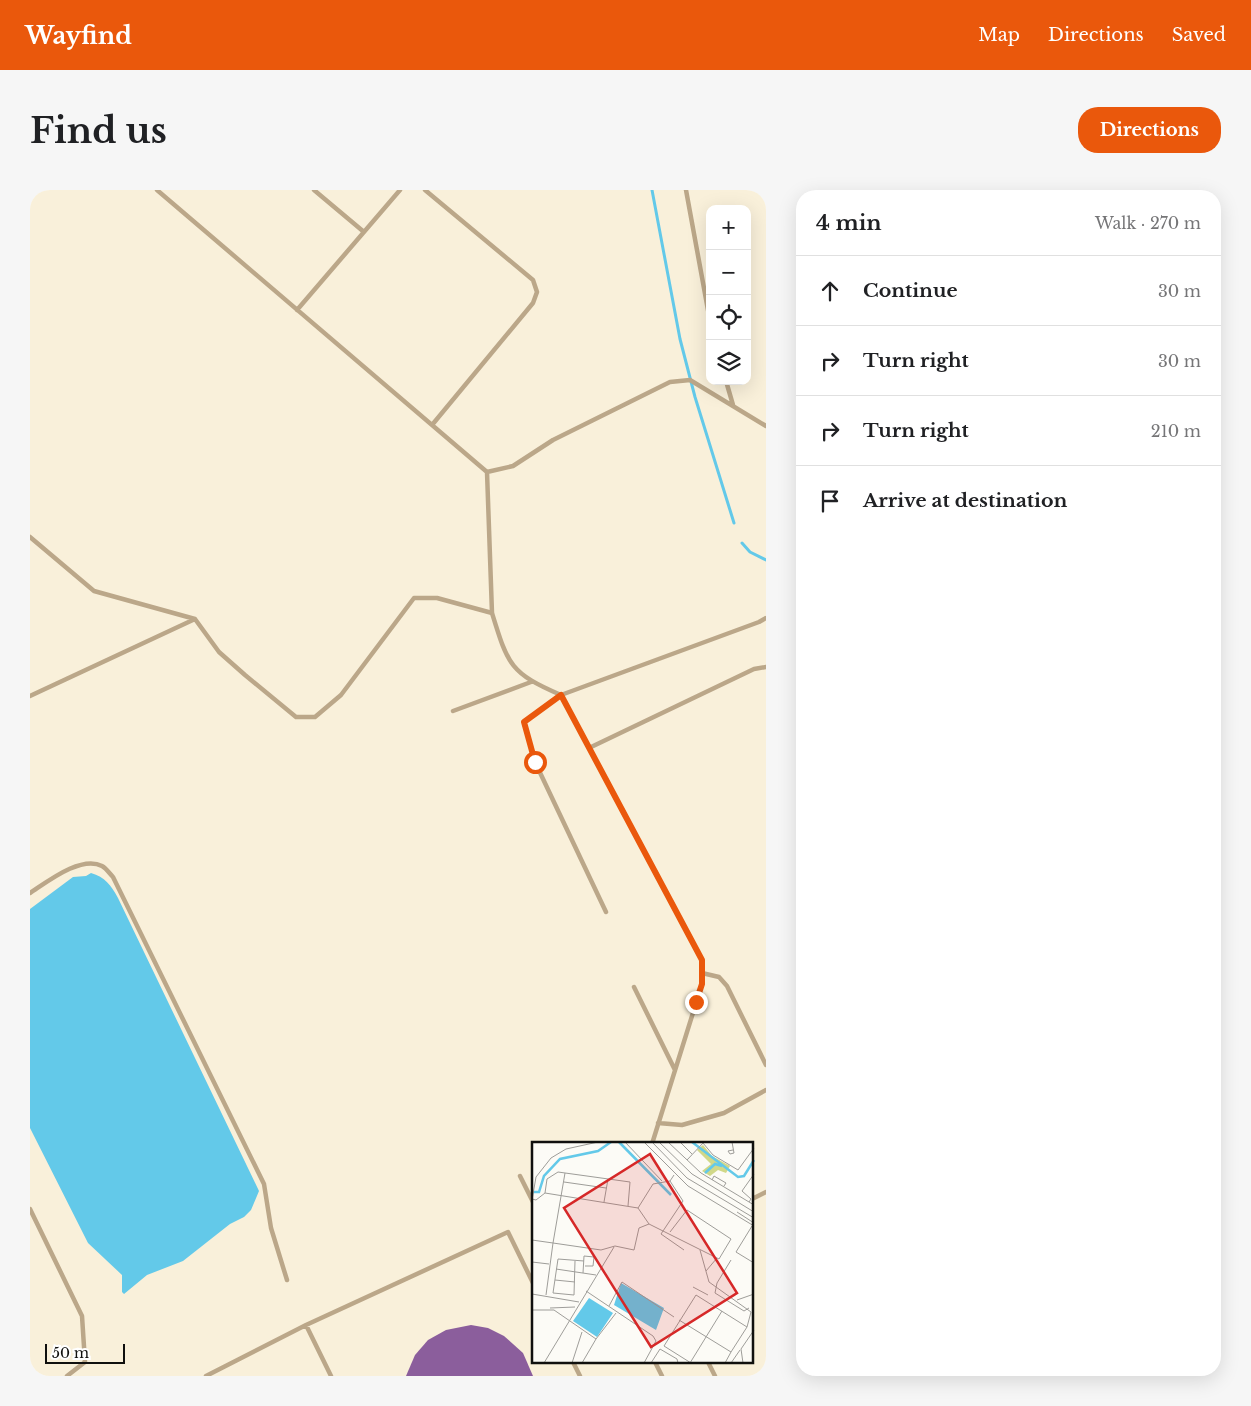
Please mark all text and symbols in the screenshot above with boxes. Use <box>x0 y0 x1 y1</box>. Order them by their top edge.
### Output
text: Wayfind <box>25 21 132 50</box>
text: Map <box>978 24 1020 46</box>
text: Directions <box>1048 24 1144 46</box>
text: Saved <box>1172 24 1226 46</box>
button: Directions <box>1078 107 1221 153</box>
text: Find us <box>30 109 167 152</box>
map controls <box>706 205 751 385</box>
button: + <box>706 205 751 250</box>
text: 4 min <box>816 210 882 236</box>
text: Walk · 270 m <box>1095 213 1201 233</box>
button: − <box>706 250 751 295</box>
icon: ahead <box>816 277 844 305</box>
text: Continue <box>863 279 958 302</box>
text: 30 m <box>1158 281 1201 301</box>
button: locate <box>706 295 751 340</box>
button: layers <box>706 340 751 385</box>
icon: right <box>816 347 844 375</box>
text: Turn right <box>863 349 969 372</box>
text: 30 m <box>1158 351 1201 371</box>
icon: right <box>816 417 844 445</box>
text: Turn right <box>863 419 969 442</box>
text: 210 m <box>1151 421 1201 441</box>
icon: arrive <box>816 487 844 515</box>
text: Arrive at destination <box>863 489 1067 512</box>
route start <box>524 751 547 774</box>
route end <box>685 991 708 1014</box>
inset map <box>532 1142 754 1364</box>
scale bar <box>45 1341 125 1364</box>
text: 50 m <box>52 1344 89 1362</box>

